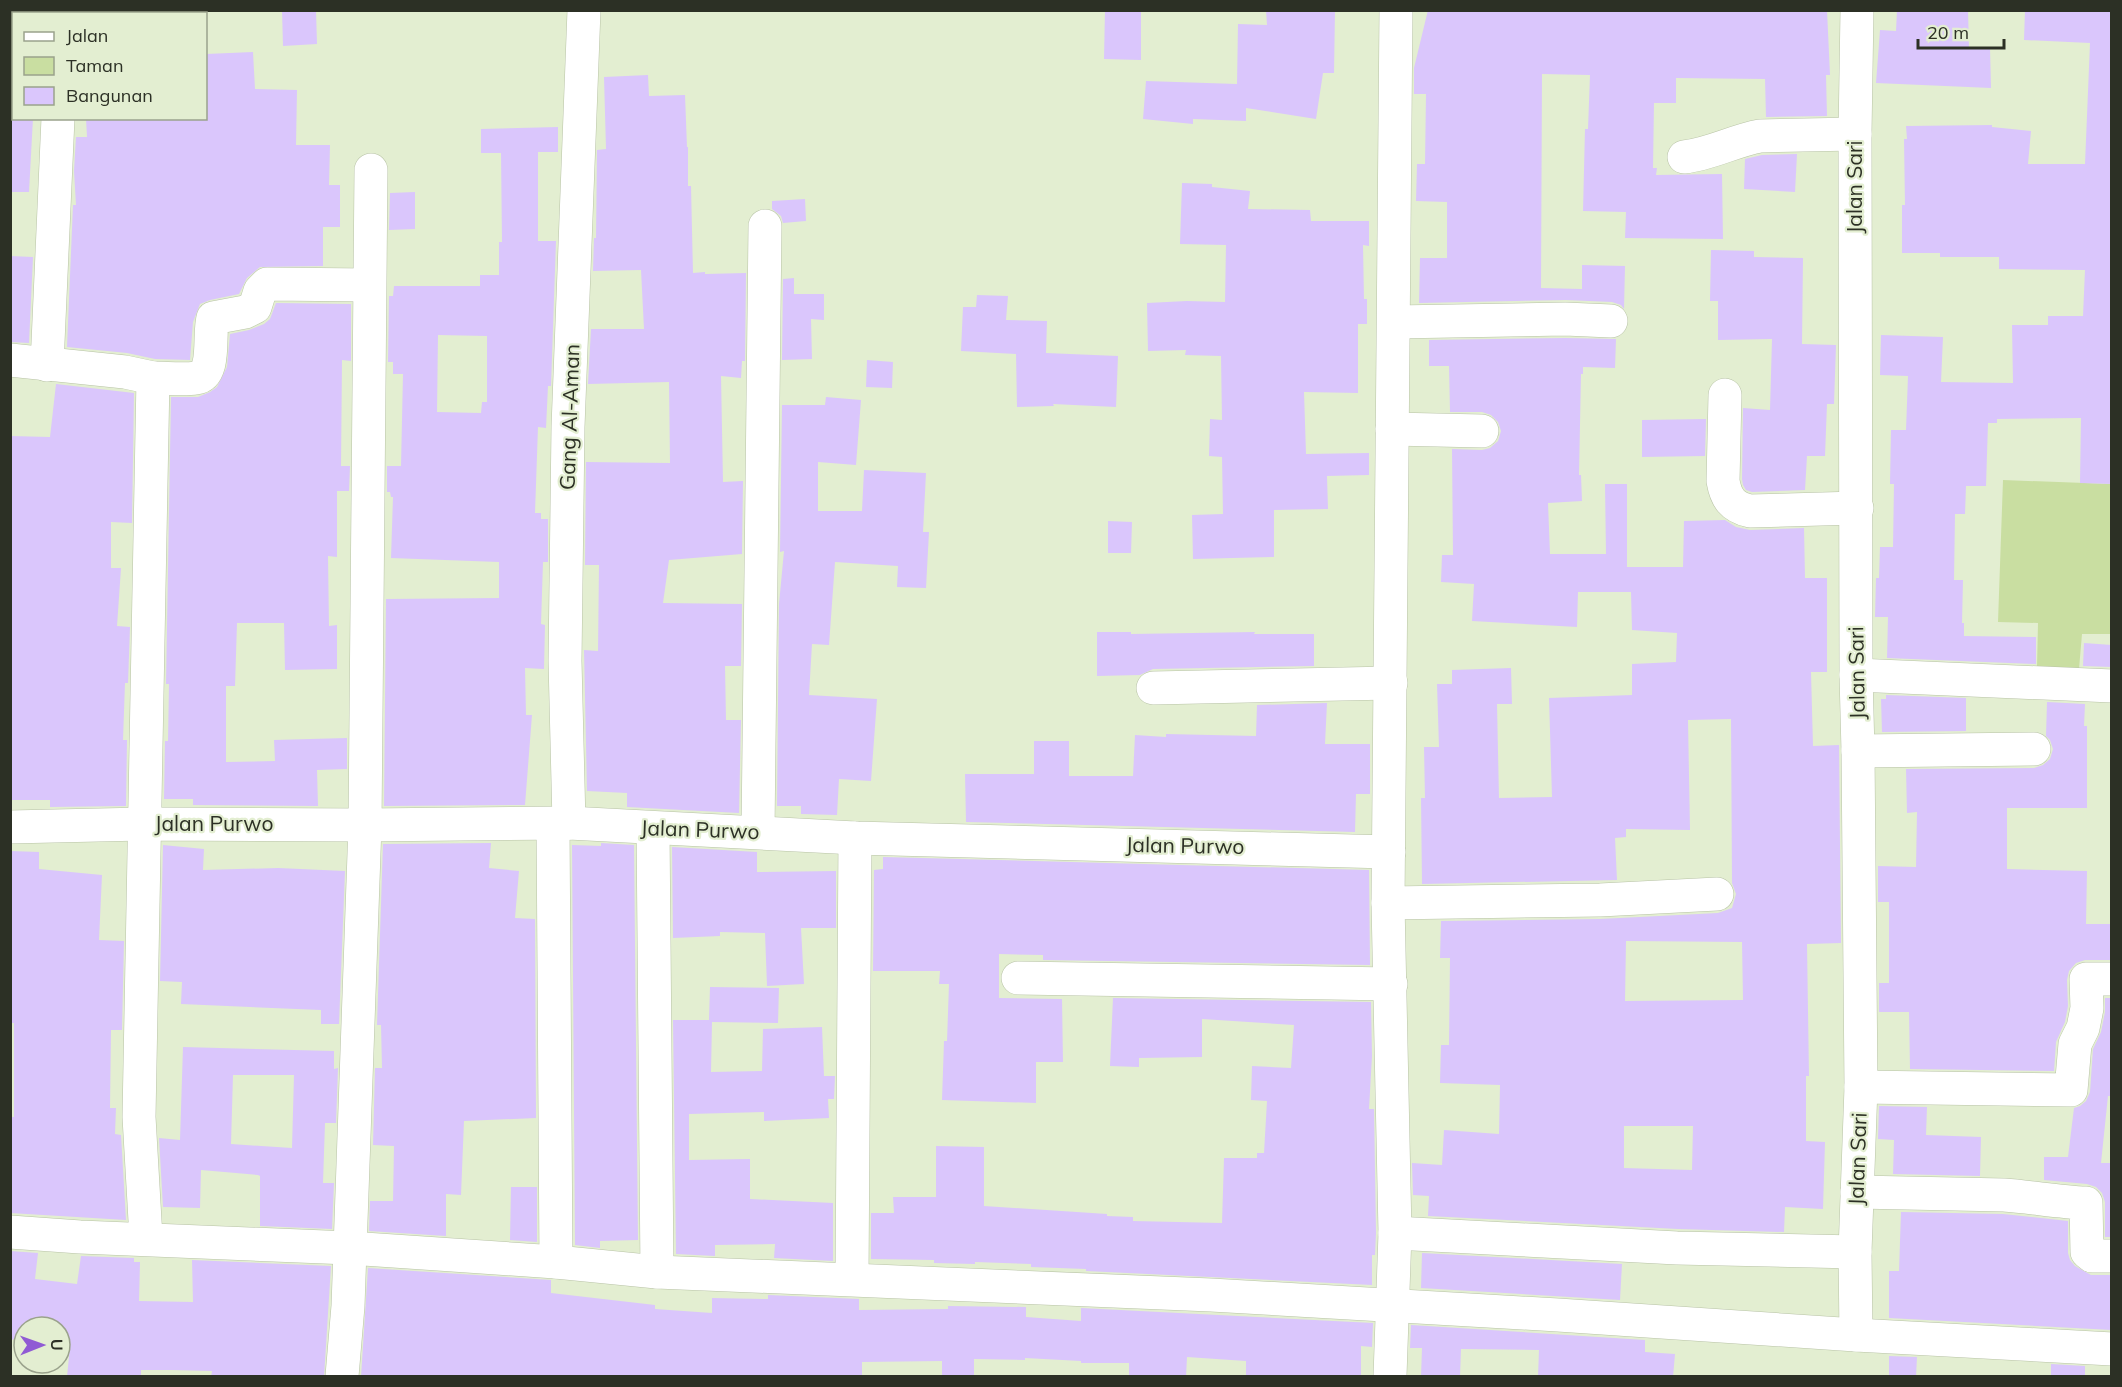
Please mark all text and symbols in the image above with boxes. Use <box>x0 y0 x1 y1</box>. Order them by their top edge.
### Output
legend <box>12 12 207 120</box>
scale bar <box>1918 12 2004 50</box>
text: 20 m <box>1927 21 1969 44</box>
text: Jalan <box>66 24 108 47</box>
text: Taman <box>66 54 123 77</box>
text: Bangunan <box>66 84 153 107</box>
street label: Jalan Sari <box>1841 140 1867 234</box>
street label: Gang Al-Aman <box>553 343 585 490</box>
street label: Jalan Sari <box>1842 626 1870 720</box>
street label: Jalan Purwo <box>155 810 273 836</box>
street label: Jalan Purwo <box>640 814 760 844</box>
street label: Jalan Purwo <box>1125 831 1245 859</box>
street label: Jalan Sari <box>1842 1112 1872 1206</box>
north arrow <box>12 1315 72 1375</box>
text: U <box>47 1339 67 1351</box>

